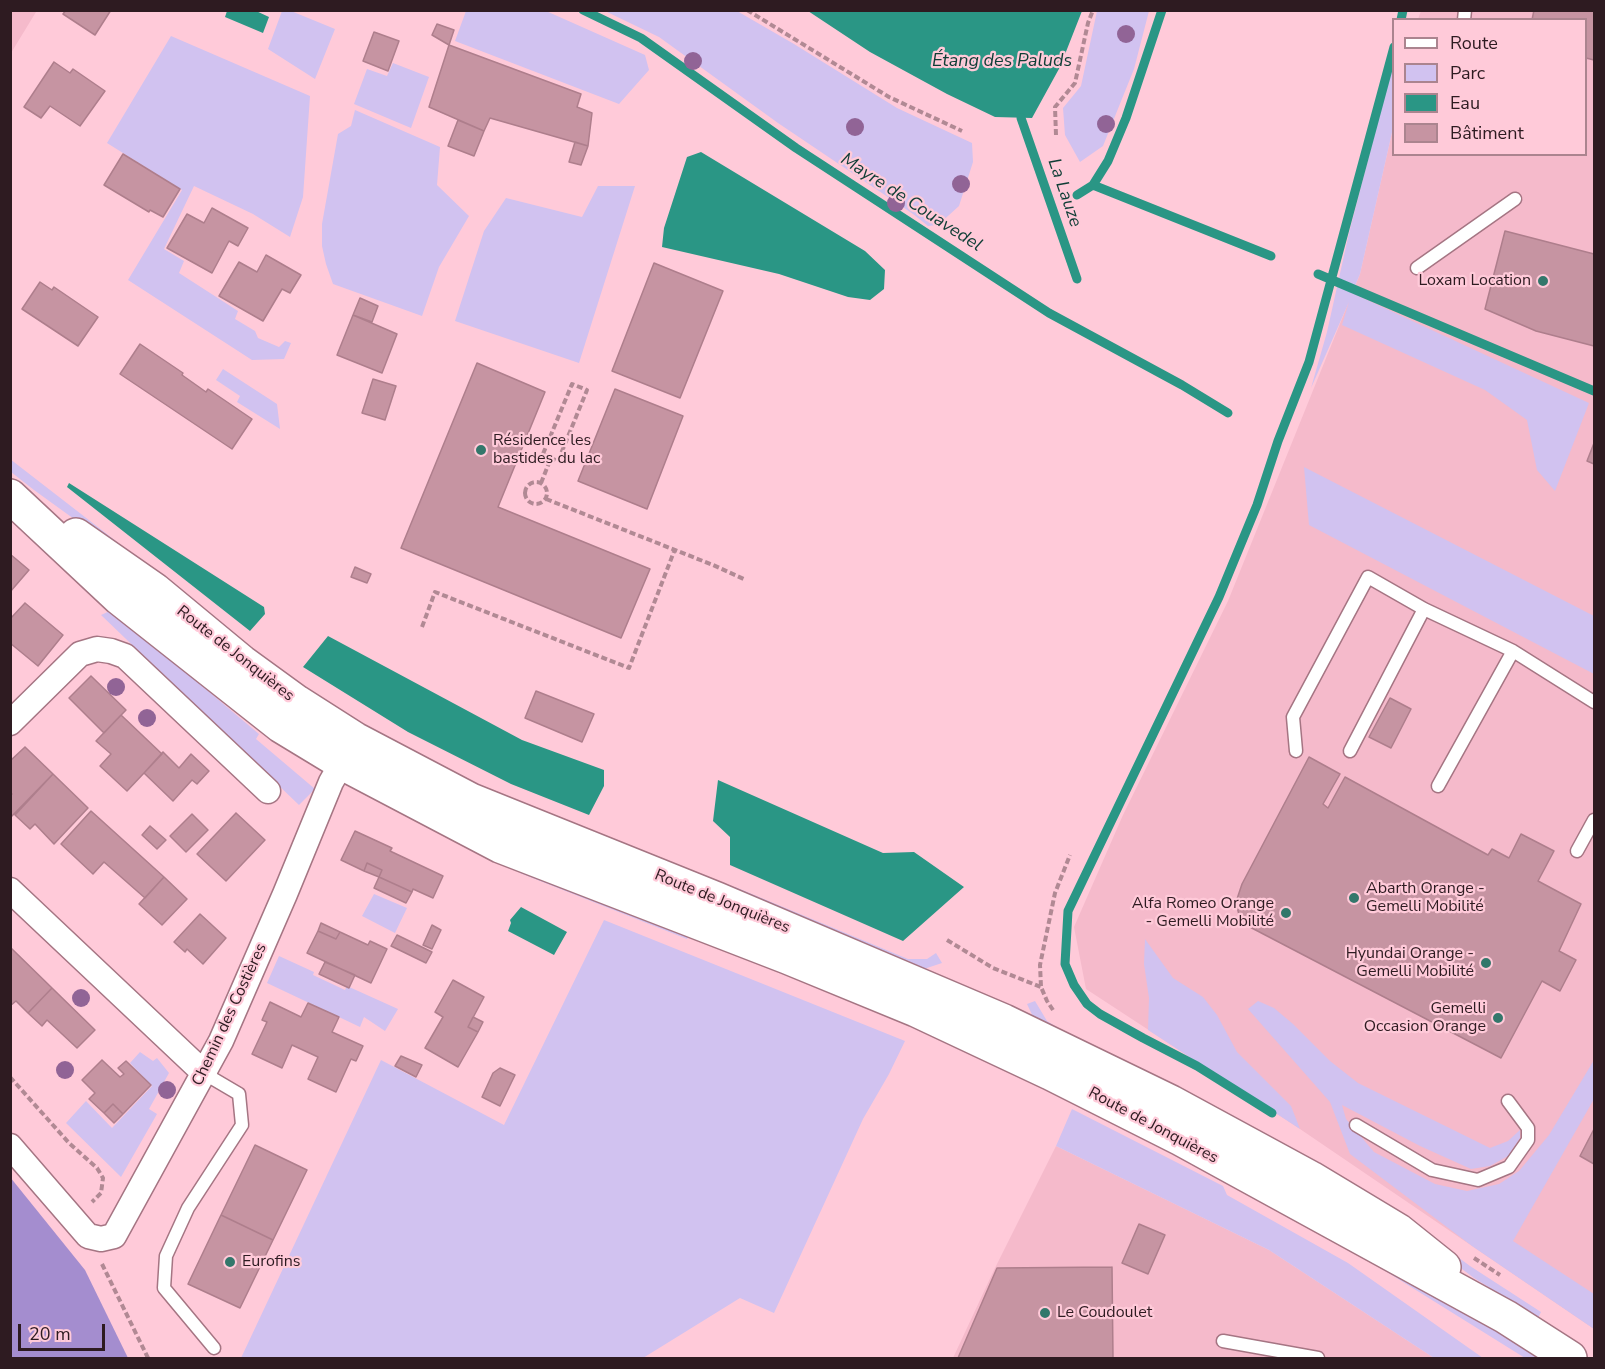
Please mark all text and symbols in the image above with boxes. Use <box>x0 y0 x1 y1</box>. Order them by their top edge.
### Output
legend <box>1392 18 1587 156</box>
text: Route <box>1450 31 1498 55</box>
water label: Étang des Paluds <box>932 51 1072 73</box>
text: Parc <box>1450 61 1485 85</box>
text: Eau <box>1450 91 1480 115</box>
text: Bâtiment <box>1450 121 1524 145</box>
water label: Mayre de Couavedel <box>836 149 986 257</box>
water label: La Lauze <box>1042 156 1086 230</box>
place label: Loxam Location <box>1418 271 1531 291</box>
marker: Loxam Location <box>1536 274 1550 288</box>
place label: Résidence les bastides du lac <box>493 431 600 469</box>
marker: Résidence les bastides du lac <box>474 443 488 457</box>
street label: Route de Jonquières <box>172 602 298 706</box>
street label: Route de Jonquières <box>652 866 792 938</box>
place label: Abarth Orange - Gemelli Mobilité <box>1366 879 1485 917</box>
marker: Abarth Orange - Gemelli Mobilité <box>1347 891 1361 905</box>
place label: Alfa Romeo Orange - Gemelli Mobilité <box>1132 894 1274 932</box>
marker: Alfa Romeo Orange - Gemelli Mobilité <box>1279 906 1293 920</box>
street label: Chemin des Costières <box>189 941 271 1089</box>
place label: Hyundai Orange - Gemelli Mobilité <box>1346 944 1474 982</box>
marker: Hyundai Orange - Gemelli Mobilité <box>1479 956 1493 970</box>
place label: Gemelli Occasion Orange <box>1364 999 1486 1037</box>
marker: Gemelli Occasion Orange <box>1491 1011 1505 1025</box>
street label: Route de Jonquières <box>1085 1084 1221 1168</box>
place label: Eurofins <box>242 1252 300 1272</box>
marker: Eurofins <box>223 1255 237 1269</box>
place label: Le Coudoulet <box>1057 1303 1152 1323</box>
marker: Le Coudoulet <box>1038 1306 1052 1320</box>
scale bar <box>21 1312 108 1350</box>
text: 20 m <box>29 1322 71 1346</box>

